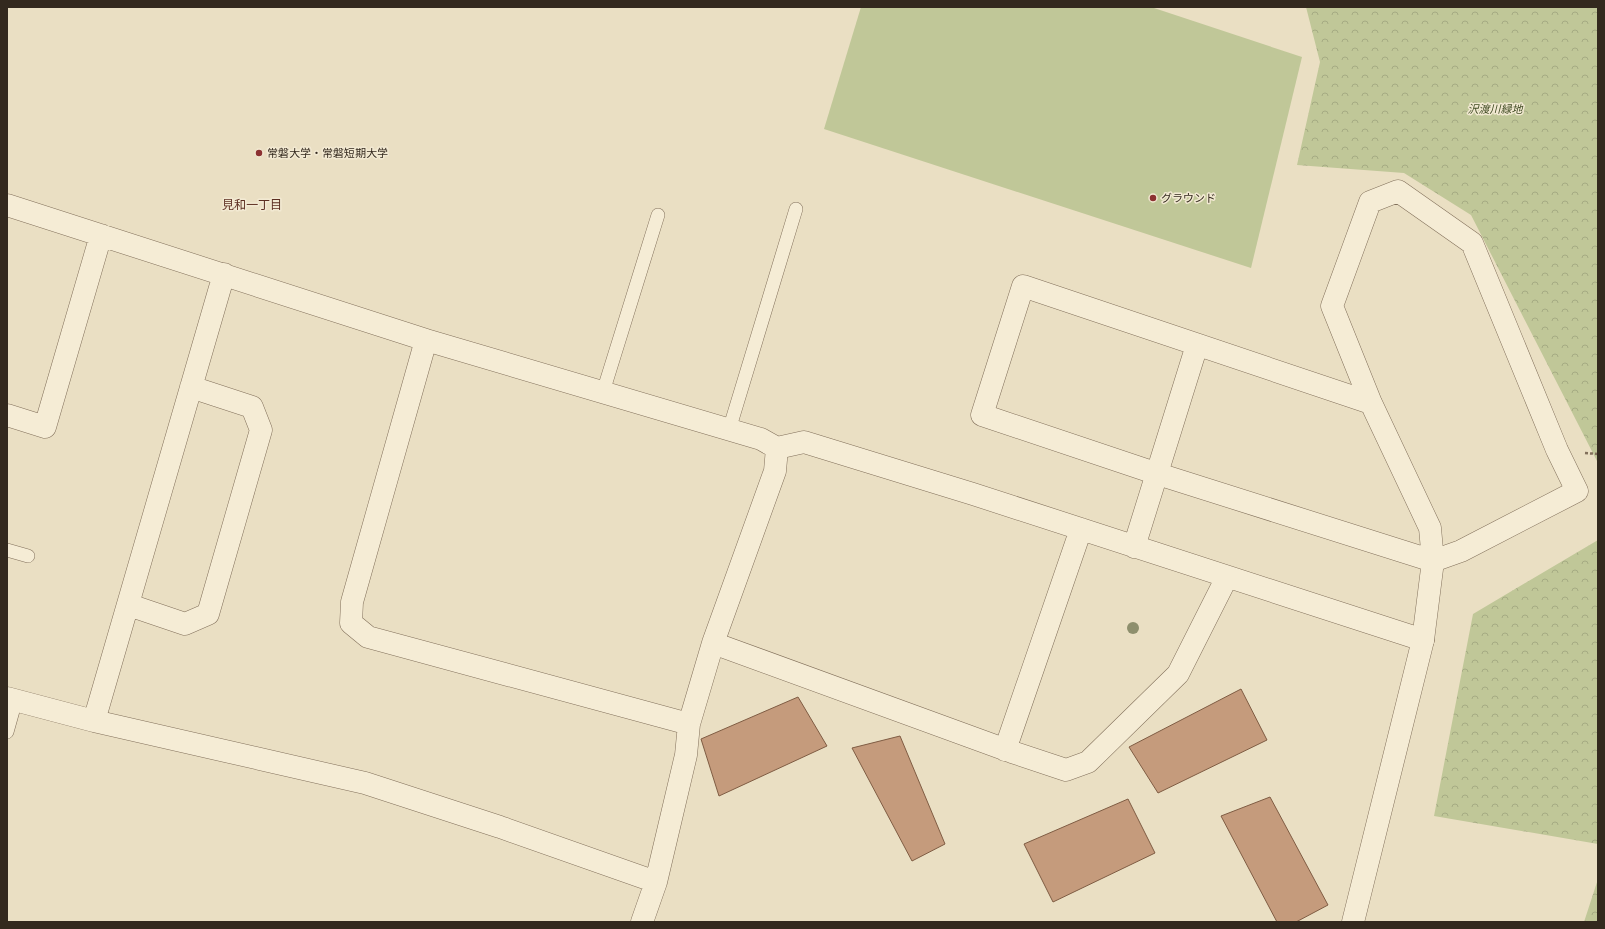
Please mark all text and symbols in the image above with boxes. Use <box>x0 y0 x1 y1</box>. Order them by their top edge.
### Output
park label: 沢渡川緑地 <box>1468 100 1523 116</box>
place label: 常磐大学・常磐短期大学 <box>267 144 388 160</box>
marker: 常磐大学・常磐短期大学 <box>254 148 264 158</box>
place label: グラウンド <box>1161 189 1216 205</box>
marker: グラウンド <box>1148 193 1158 203</box>
district label: 見和一丁目 <box>222 195 282 212</box>

